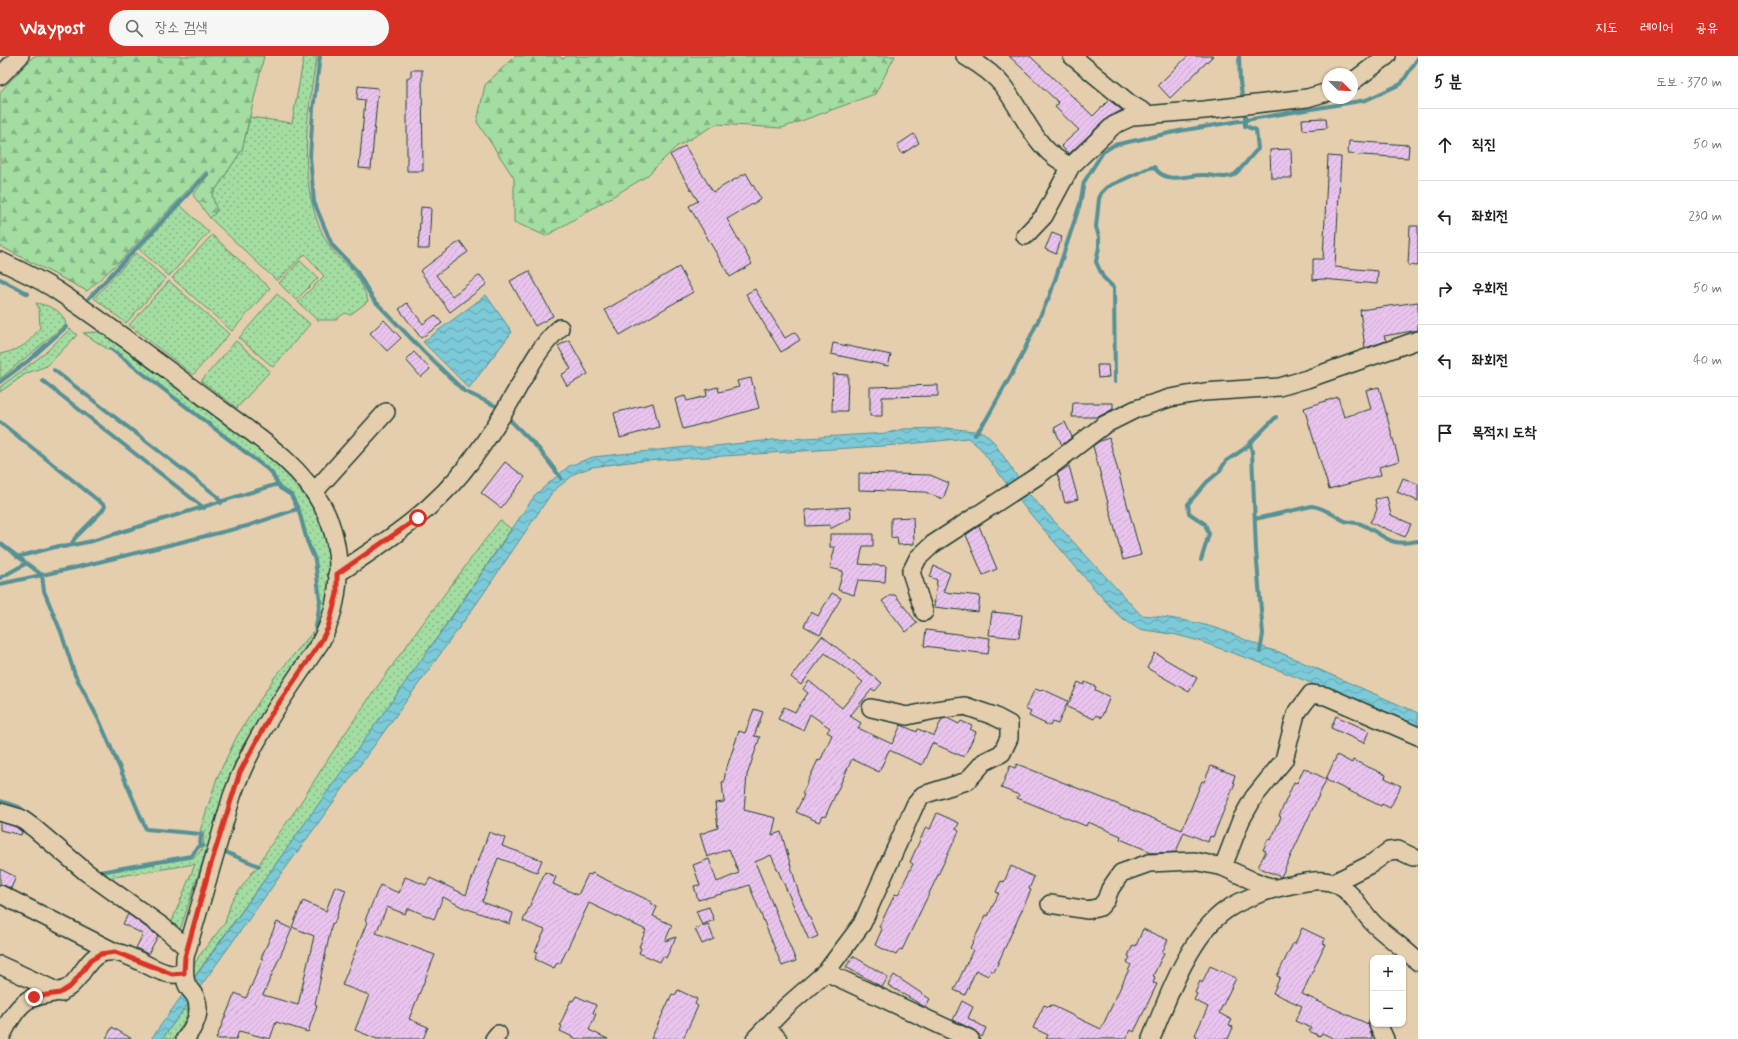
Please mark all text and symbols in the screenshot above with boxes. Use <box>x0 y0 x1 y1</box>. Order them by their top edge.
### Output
search box <box>109 10 389 46</box>
text: Waypost <box>20 16 85 41</box>
icon: search <box>123 17 145 39</box>
text: 장소 검색 <box>155 18 207 38</box>
text: 지도 <box>1595 19 1618 37</box>
text: 레이어 <box>1640 19 1673 37</box>
text: 공유 <box>1695 19 1718 37</box>
north arrow <box>1322 68 1358 104</box>
text: 5 분 <box>1434 71 1462 93</box>
text: 도보 · 370 m <box>1656 74 1722 91</box>
icon: ahead <box>1434 134 1456 156</box>
text: 직진 <box>1472 135 1496 155</box>
text: 50 m <box>1693 136 1722 153</box>
icon: left <box>1434 206 1456 228</box>
text: 좌회전 <box>1472 207 1508 227</box>
text: 230 m <box>1688 208 1722 225</box>
icon: right <box>1434 278 1456 300</box>
text: 우회전 <box>1472 279 1508 299</box>
text: 50 m <box>1693 280 1722 297</box>
icon: left <box>1434 350 1456 372</box>
text: 좌회전 <box>1472 351 1508 371</box>
text: 40 m <box>1693 352 1722 369</box>
icon: arrive <box>1434 422 1456 444</box>
text: 목적지 도착 <box>1472 423 1536 443</box>
route start <box>409 509 427 527</box>
map controls <box>1370 955 1406 1027</box>
button: + <box>1370 955 1406 991</box>
route end <box>25 988 43 1006</box>
button: − <box>1370 991 1406 1027</box>

